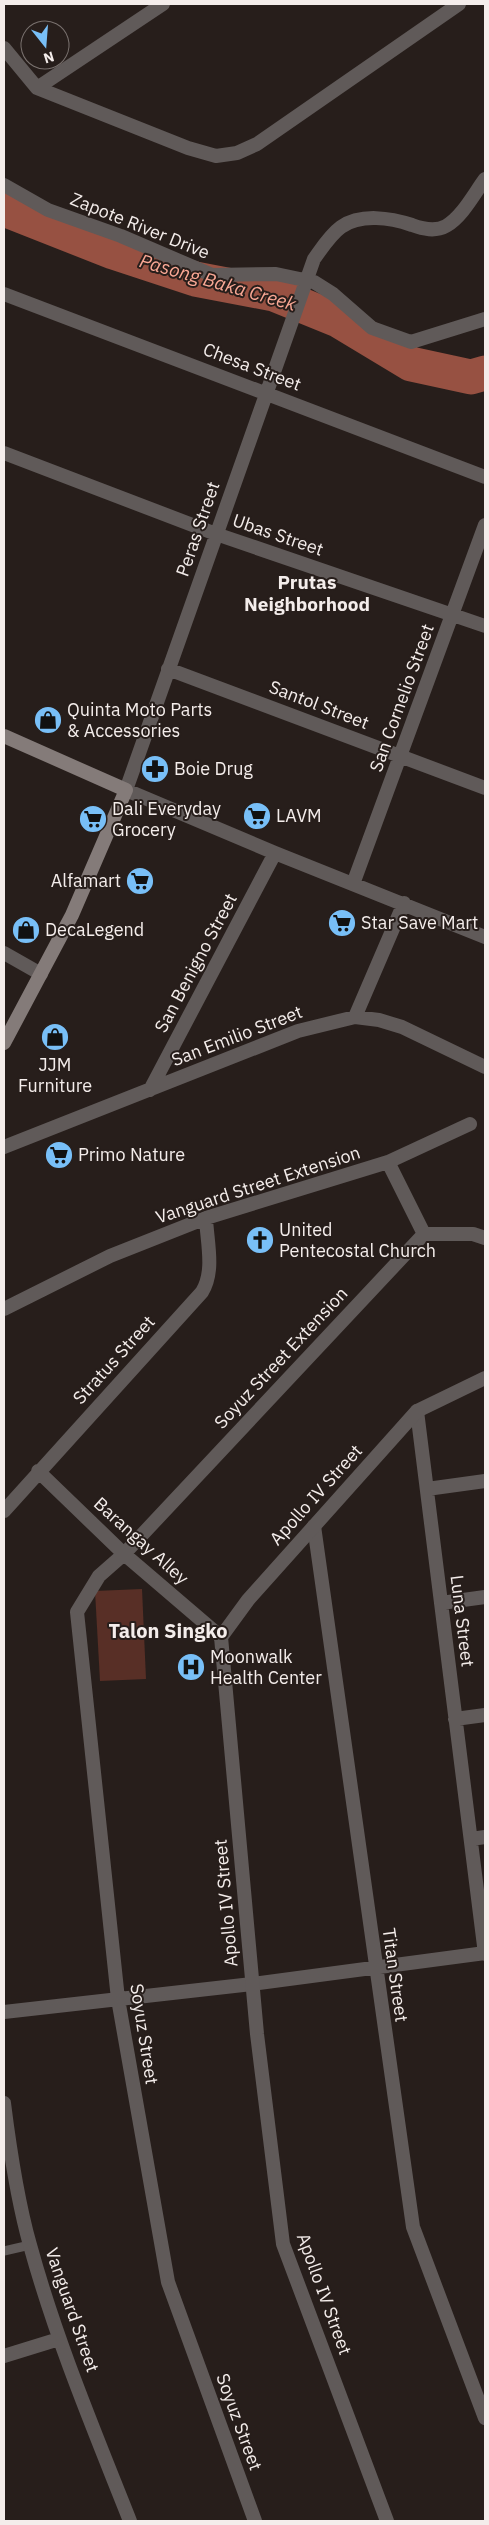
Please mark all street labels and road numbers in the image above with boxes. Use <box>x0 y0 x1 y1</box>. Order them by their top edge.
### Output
street label: Zapote River Drive <box>67 187 213 264</box>
street label: Chesa Street <box>200 337 305 396</box>
street label: Peras Street <box>171 478 225 579</box>
street label: Ubas Street <box>230 508 327 561</box>
street label: San Cornelio Street <box>364 621 439 775</box>
street label: Santol Street <box>266 675 372 734</box>
street label: San Benigno Street <box>149 889 242 1036</box>
street label: San Emilio Street <box>168 1000 306 1071</box>
street label: Vanguard Street Extension <box>153 1141 363 1229</box>
street label: Soyuz Street Extension <box>209 1282 352 1433</box>
street label: Stratus Street <box>68 1310 160 1409</box>
street label: Apollo IV Street <box>264 1439 367 1550</box>
street label: Barangay Alley <box>89 1492 194 1589</box>
street label: Luna Street <box>445 1574 480 1668</box>
street label: Apollo IV Street <box>208 1838 243 1968</box>
street label: Titan Street <box>378 1927 413 2023</box>
street label: Soyuz Street <box>125 1982 164 2086</box>
street label: Apollo IV Street <box>292 2230 357 2358</box>
street label: Vanguard Street <box>40 2245 105 2375</box>
street label: Soyuz Street <box>211 2370 268 2474</box>

